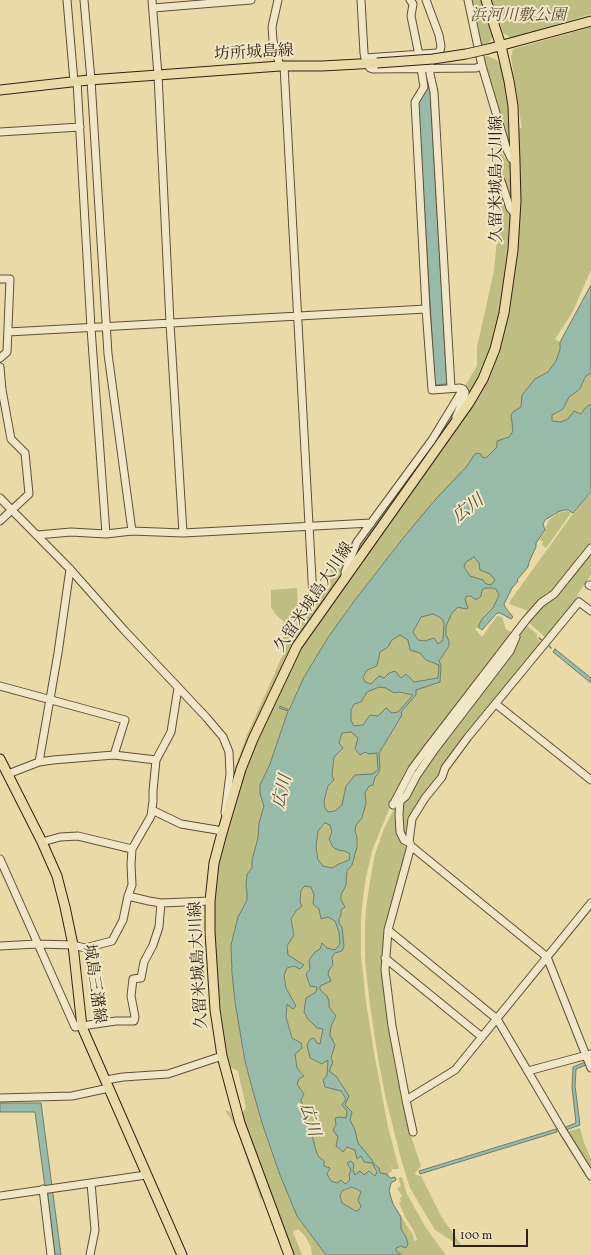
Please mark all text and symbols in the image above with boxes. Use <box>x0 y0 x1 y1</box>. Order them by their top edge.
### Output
park label: 浜河川敷公園 <box>470 7 566 27</box>
street label: 坊所城島線 <box>214 42 294 66</box>
street label: 久留米城島大川線 <box>488 115 508 243</box>
water label: 広川 <box>449 491 489 529</box>
street label: 久留米城島大川線 <box>271 540 359 656</box>
water label: 広川 <box>270 773 298 811</box>
street label: 久留米城島大川線 <box>187 901 213 1029</box>
street label: 城島三潴線 <box>78 943 108 1025</box>
water label: 広川 <box>293 1101 323 1139</box>
scale bar <box>455 1221 530 1247</box>
text: 100 m <box>460 1228 492 1244</box>

